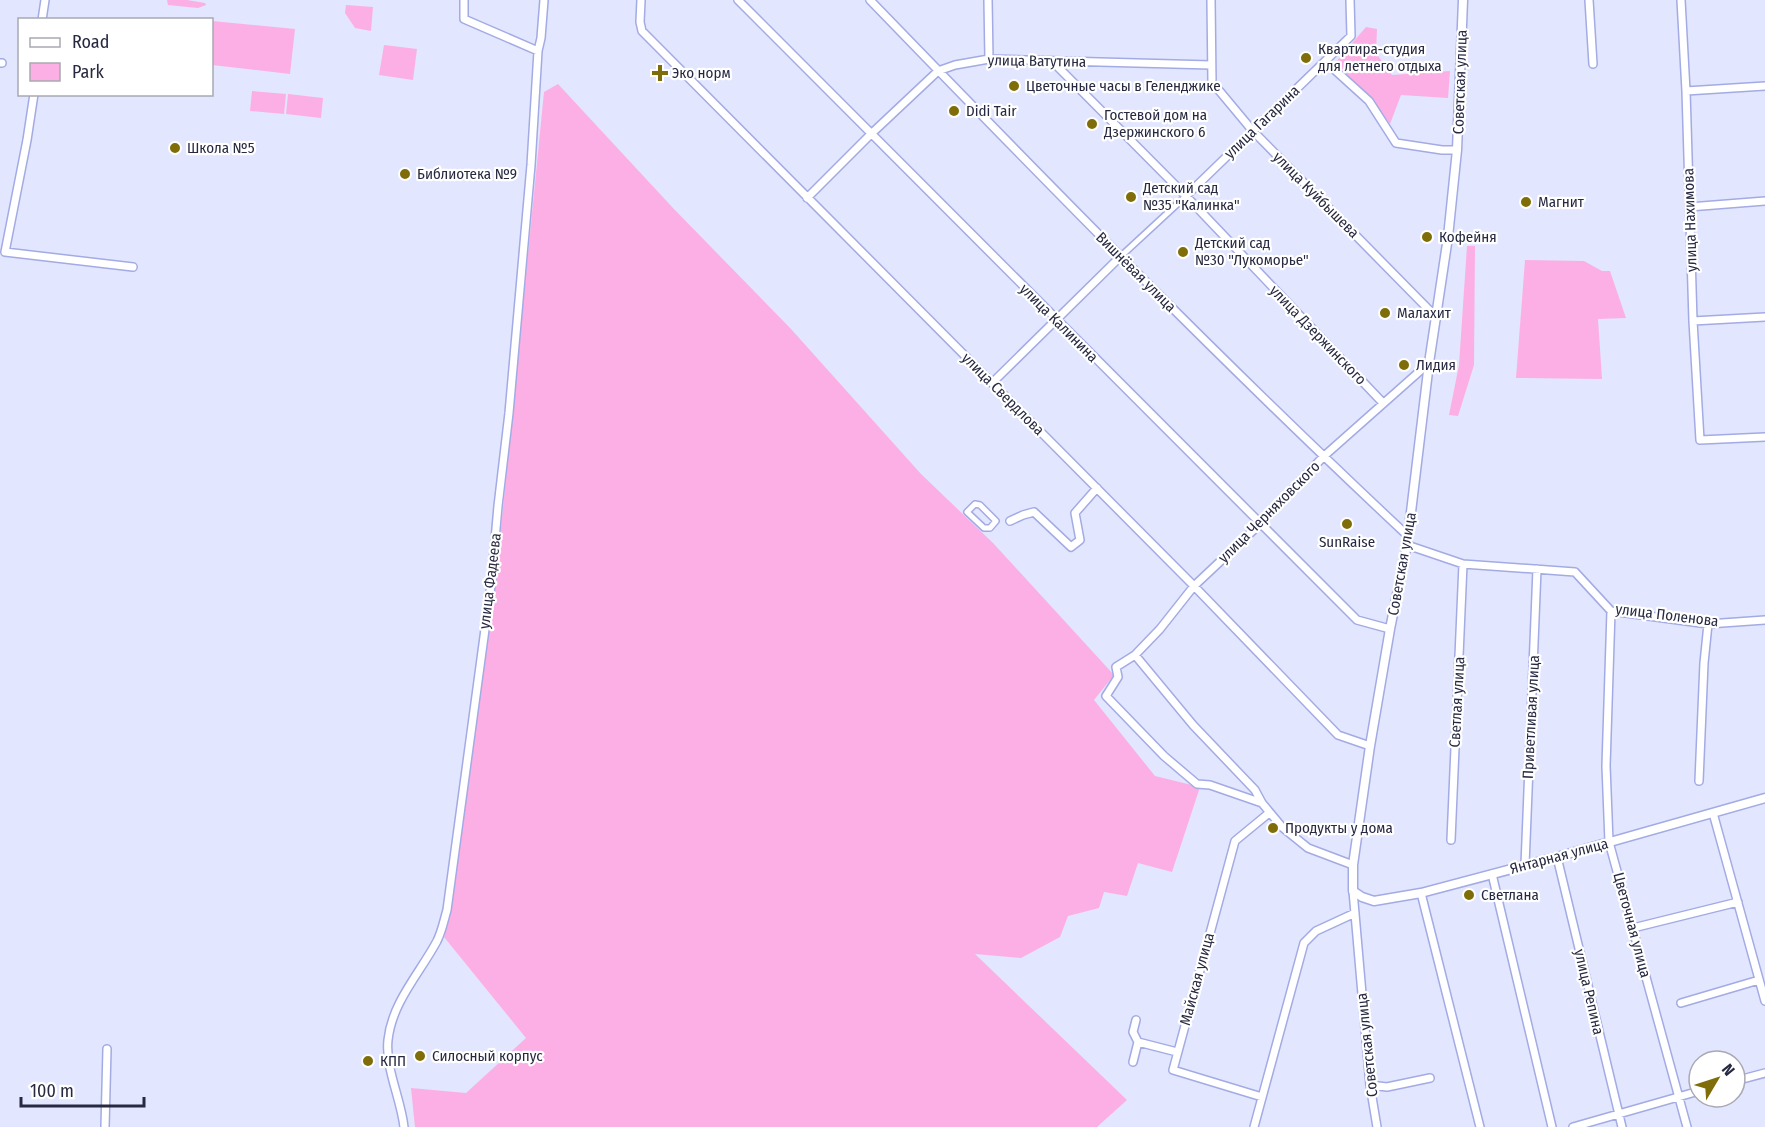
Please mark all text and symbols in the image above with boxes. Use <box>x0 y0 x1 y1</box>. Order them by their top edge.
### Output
legend <box>18 18 213 96</box>
street label: Советская улица <box>1449 29 1471 135</box>
text: Road <box>72 31 109 53</box>
place label: Квартира-студия для летнего отдыха <box>1318 40 1442 75</box>
street label: улица Ватутина <box>988 51 1086 71</box>
marker: Квартира-студия для летнего отдыха <box>1299 51 1313 65</box>
text: Park <box>72 61 105 83</box>
place label: Эко норм <box>672 64 731 82</box>
marker: Эко норм <box>653 66 667 80</box>
place label: Цветочные часы в Геленджике <box>1026 77 1221 95</box>
marker: Цветочные часы в Геленджике <box>1007 79 1021 93</box>
street label: улица Гагарина <box>1221 82 1303 162</box>
place label: Didi Tair <box>966 102 1017 120</box>
marker: Didi Tair <box>947 104 961 118</box>
place label: Гостевой дом на Дзержинского 6 <box>1103 106 1207 141</box>
marker: Гостевой дом на Дзержинского 6 <box>1085 117 1099 131</box>
place label: Школа №5 <box>187 139 255 157</box>
marker: Школа №5 <box>168 141 182 155</box>
street label: улица Куйбышева <box>1269 148 1363 242</box>
place label: Библиотека №9 <box>417 165 517 183</box>
marker: Библиотека №9 <box>398 167 412 181</box>
street label: улица Нахимова <box>1679 168 1701 272</box>
place label: Детский сад №35 "Калинка" <box>1142 179 1240 214</box>
marker: Детский сад №35 "Калинка" <box>1124 190 1138 204</box>
place label: Магнит <box>1538 193 1585 211</box>
marker: Магнит <box>1519 195 1533 209</box>
street label: Вишнёвая улица <box>1092 228 1180 316</box>
place label: Кофейня <box>1439 228 1497 246</box>
marker: Кофейня <box>1420 230 1434 244</box>
place label: Детский сад №30 "Лукоморье" <box>1194 234 1309 269</box>
marker: Детский сад №30 "Лукоморье" <box>1176 245 1190 259</box>
street label: улица Калинина <box>1016 280 1102 366</box>
street label: улица Дзержинского <box>1266 281 1370 389</box>
place label: Малахит <box>1397 304 1452 322</box>
marker: Малахит <box>1378 306 1392 320</box>
street label: улица Свердлова <box>958 349 1048 439</box>
place label: Лидия <box>1416 356 1456 374</box>
marker: Лидия <box>1397 358 1411 372</box>
street label: улица Черняховского <box>1214 457 1324 567</box>
street label: Советская улица <box>1384 511 1420 617</box>
marker: SunRaise <box>1340 517 1354 531</box>
street label: улица Фадеева <box>475 532 505 630</box>
place label: SunRaise <box>1319 533 1375 551</box>
street label: улица Поленова <box>1614 600 1720 630</box>
street label: Приветливая улица <box>1519 655 1543 779</box>
street label: Светлая улица <box>1446 656 1468 748</box>
place label: Продукты у дома <box>1285 819 1393 837</box>
marker: Продукты у дома <box>1266 821 1280 835</box>
street label: Янтарная улица <box>1508 834 1610 878</box>
street label: Цветочная улица <box>1609 870 1655 980</box>
place label: Светлана <box>1481 886 1539 904</box>
marker: Светлана <box>1462 888 1476 902</box>
street label: Майская улица <box>1176 931 1218 1027</box>
street label: улица Репина <box>1570 947 1608 1037</box>
street label: Советская улица <box>1353 992 1381 1098</box>
place label: Силосный корпус <box>432 1047 543 1065</box>
marker: Силосный корпус <box>413 1049 427 1063</box>
north arrow <box>1687 1049 1747 1109</box>
place label: КПП <box>380 1052 406 1070</box>
marker: КПП <box>361 1054 375 1068</box>
text: N <box>1718 1060 1739 1080</box>
scale bar <box>21 1070 144 1108</box>
text: 100 m <box>30 1080 74 1102</box>

